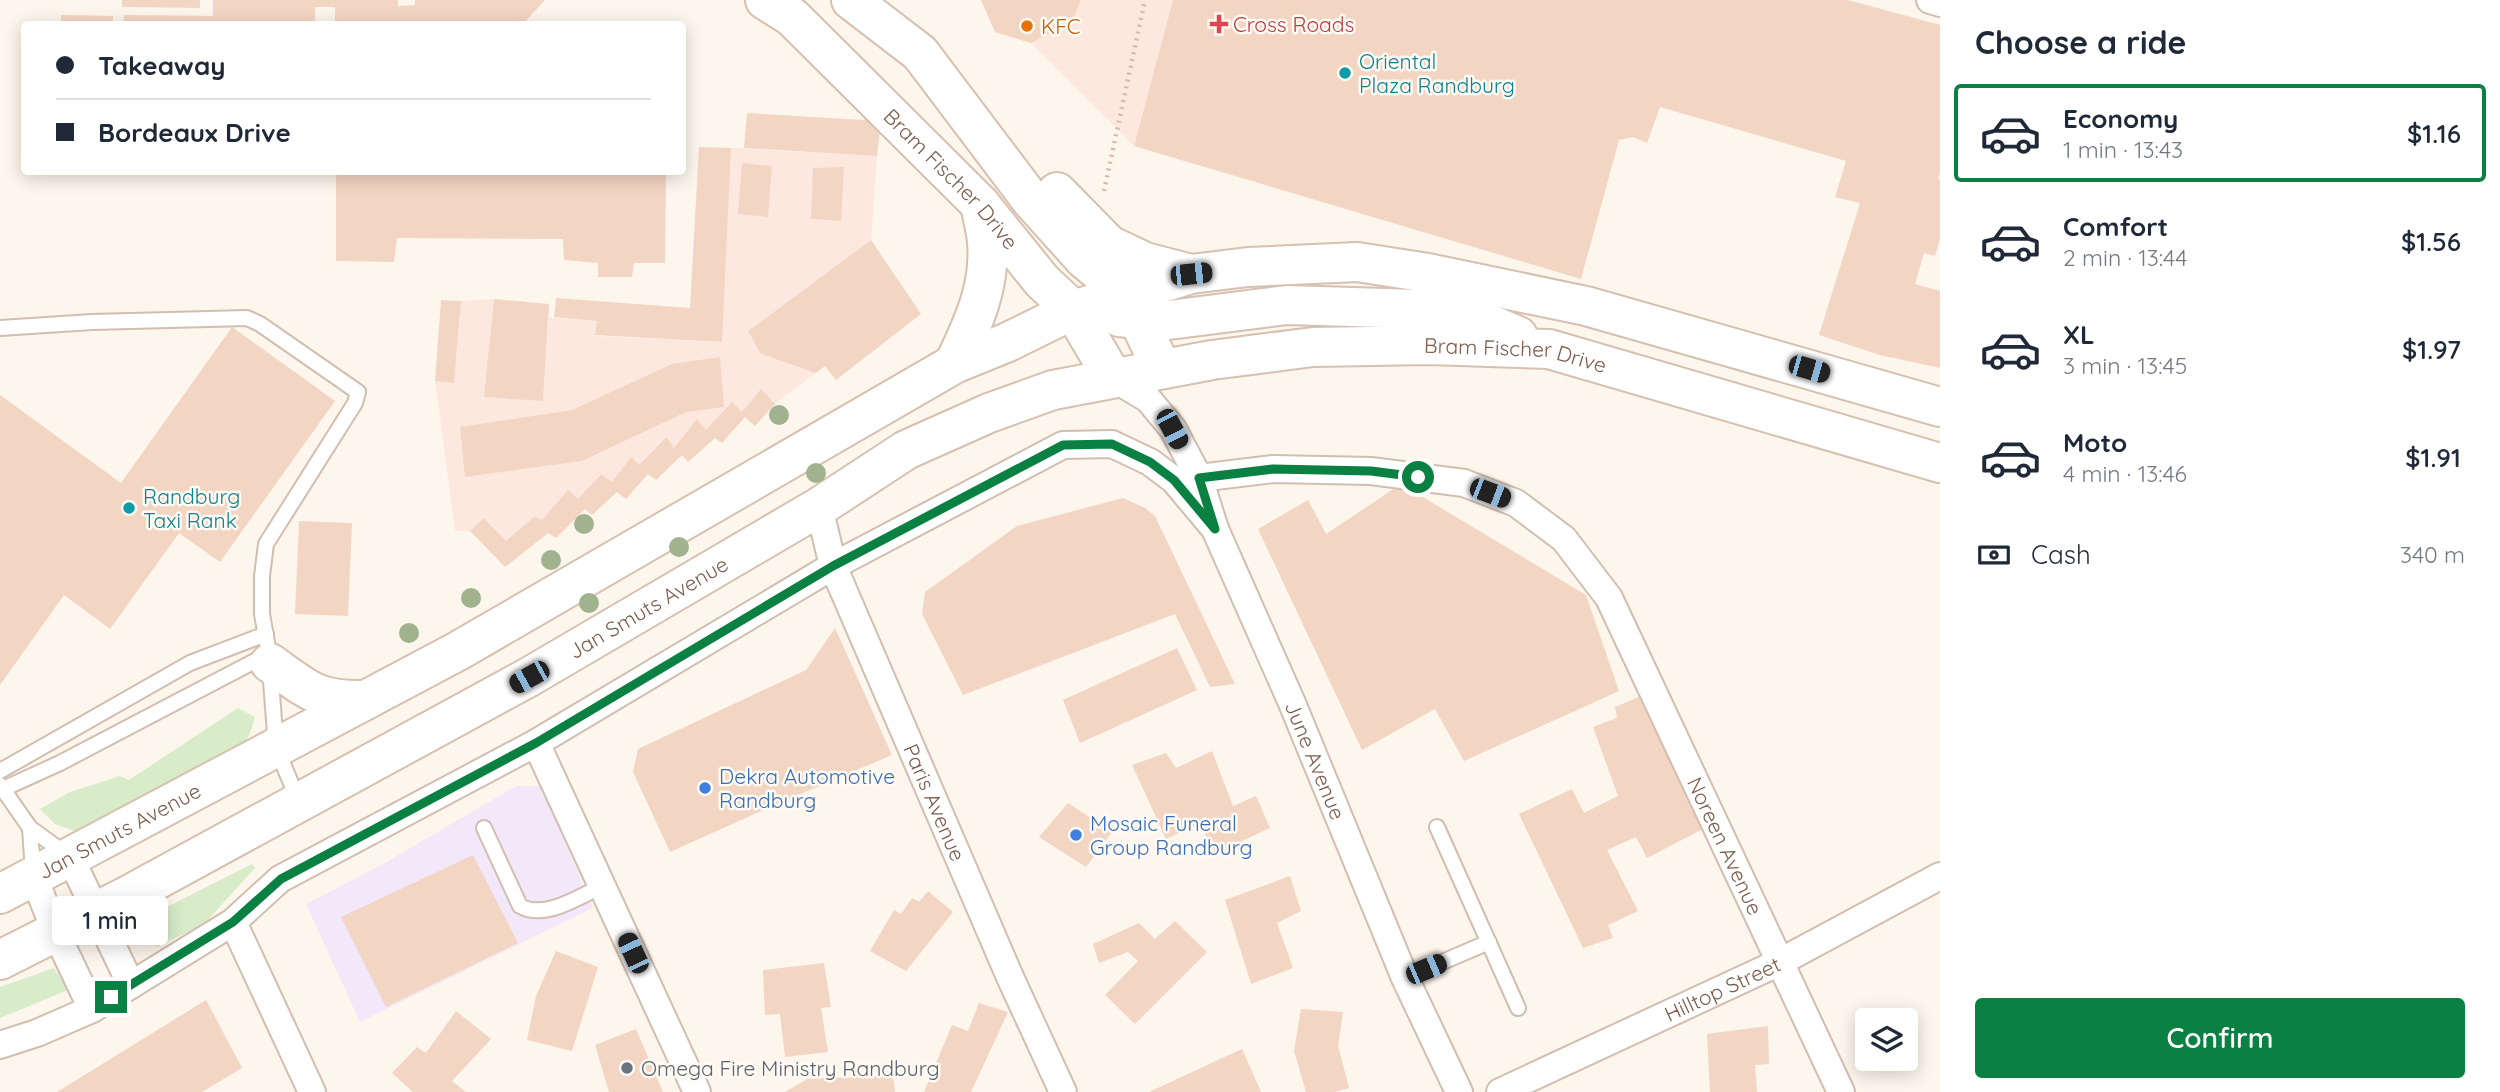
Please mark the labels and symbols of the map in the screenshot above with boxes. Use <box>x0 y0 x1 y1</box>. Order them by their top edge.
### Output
place label: Cross Roads <box>1233 11 1354 37</box>
place label: KFC <box>1041 13 1081 39</box>
marker: Cross Roads <box>1211 16 1227 32</box>
marker: KFC <box>1019 18 1035 34</box>
place label: Oriental Plaza Randburg <box>1359 48 1515 98</box>
marker: Oriental Plaza Randburg <box>1337 65 1353 81</box>
street label: Bram Fischer Drive <box>878 103 1024 254</box>
car <box>1170 261 1213 287</box>
street label: Bram Fischer Drive <box>1424 332 1610 378</box>
car <box>1786 353 1833 385</box>
car <box>1153 406 1192 452</box>
route start <box>1402 461 1434 493</box>
car <box>1467 476 1514 510</box>
place label: Randburg Taxi Rank <box>143 483 240 533</box>
marker: Randburg Taxi Rank <box>121 500 137 516</box>
street label: Jan Smuts Avenue <box>564 550 733 664</box>
car <box>506 658 553 696</box>
street label: June Avenue <box>1280 697 1351 823</box>
street label: Paris Avenue <box>898 740 971 865</box>
place label: Dekra Automotive Randburg <box>719 763 895 813</box>
street label: Noreen Avenue <box>1682 773 1769 919</box>
street label: Jan Smuts Avenue <box>33 777 205 885</box>
marker: Dekra Automotive Randburg <box>697 780 713 796</box>
place label: Mosaic Funeral Group Randburg <box>1090 810 1253 860</box>
marker: Mosaic Funeral Group Randburg <box>1068 827 1084 843</box>
callout: 1 min <box>53 895 169 944</box>
car <box>615 930 652 976</box>
car <box>1403 951 1450 987</box>
street label: Hilltop Street <box>1660 951 1784 1027</box>
route end <box>95 981 127 1013</box>
place label: Omega Fire Ministry Randburg <box>641 1055 940 1081</box>
marker: Omega Fire Ministry Randburg <box>619 1060 635 1076</box>

